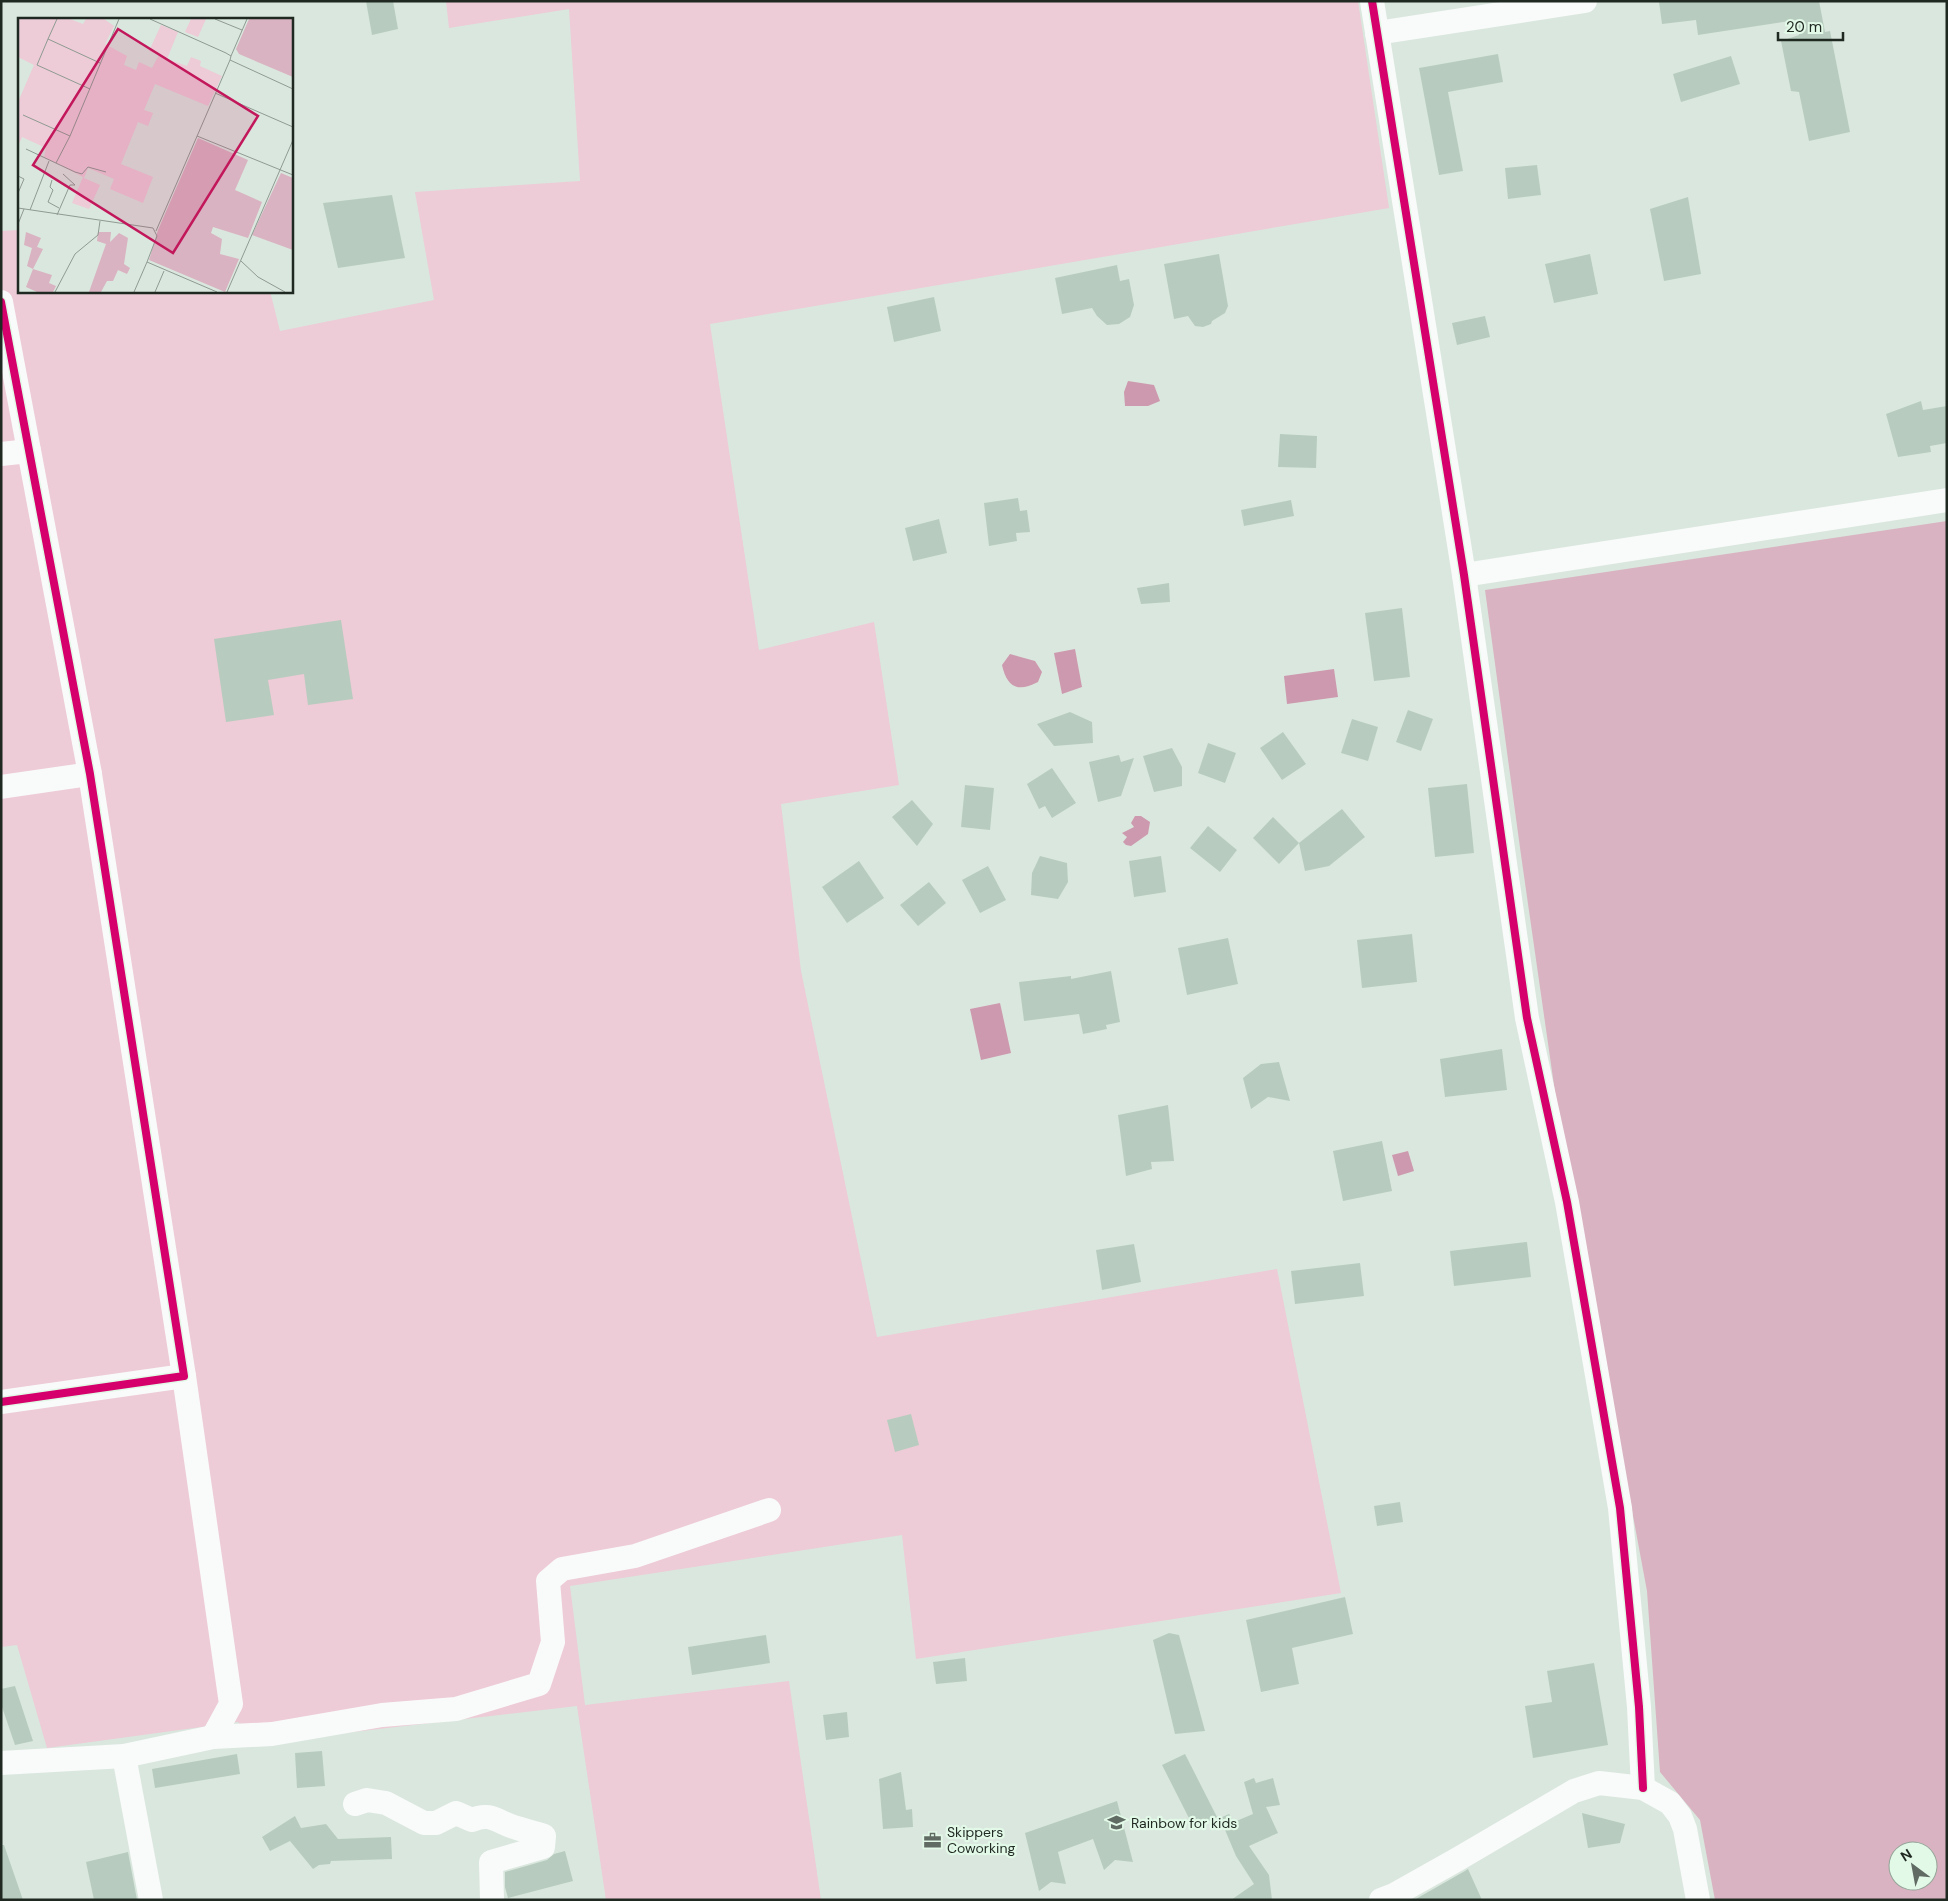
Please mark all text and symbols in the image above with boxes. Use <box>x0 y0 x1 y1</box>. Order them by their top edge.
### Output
scale bar <box>1778 10 1843 42</box>
text: 20 m <box>1786 17 1822 37</box>
inset map <box>18 18 292 292</box>
school or university icon: Rainbow for kids <box>1107 1813 1127 1833</box>
place label: Rainbow for kids <box>1131 1814 1237 1832</box>
place label: Skippers Coworking <box>947 1823 1015 1857</box>
office icon: Skippers Coworking <box>923 1830 943 1850</box>
north arrow <box>1888 1841 1938 1891</box>
text: N <box>1897 1845 1915 1865</box>

